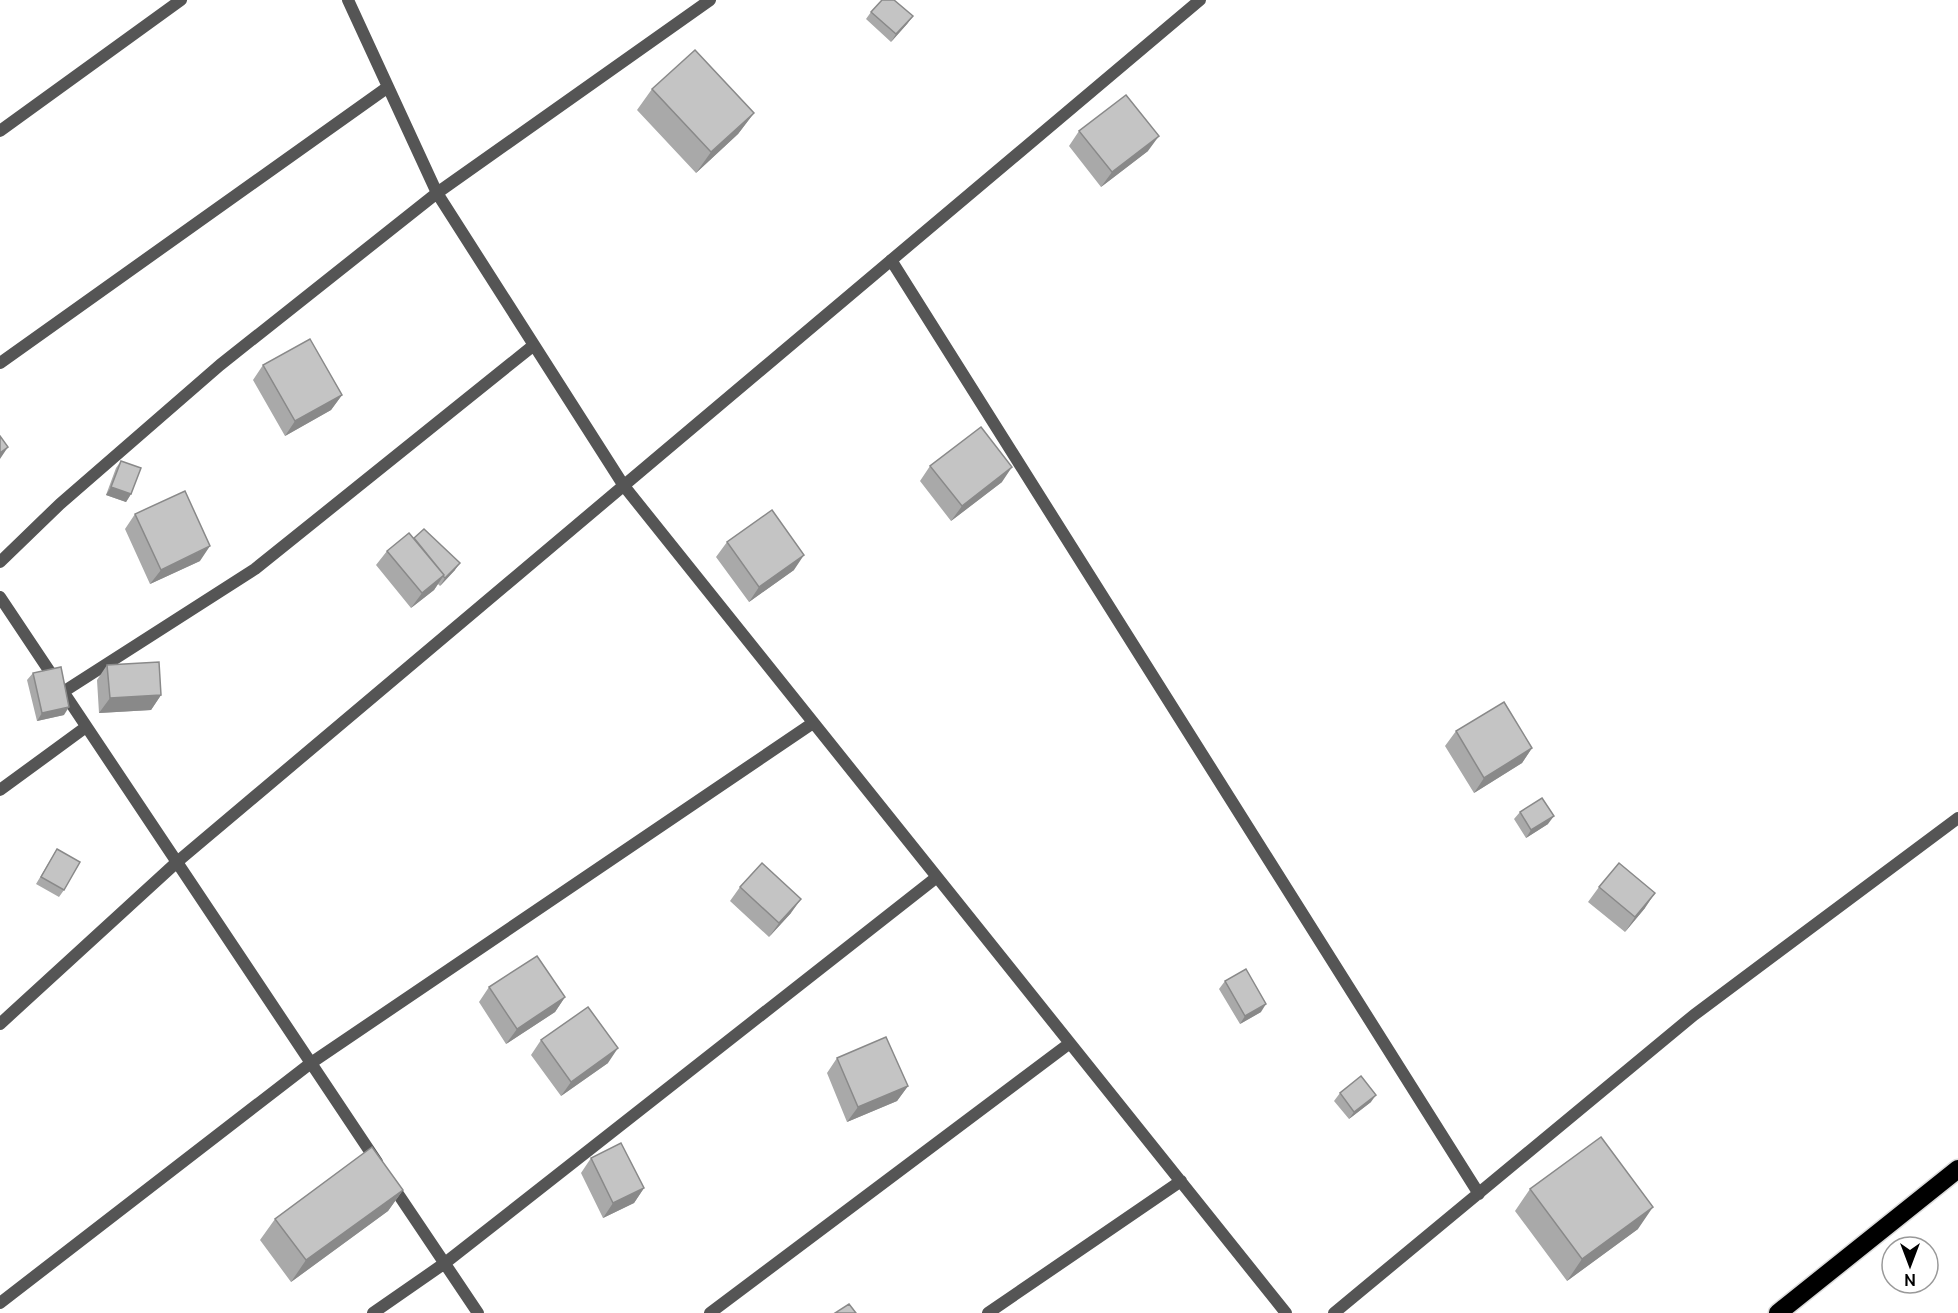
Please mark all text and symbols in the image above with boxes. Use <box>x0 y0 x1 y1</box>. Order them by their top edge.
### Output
north arrow <box>1880 1235 1940 1295</box>
text: N <box>1904 1271 1916 1289</box>

